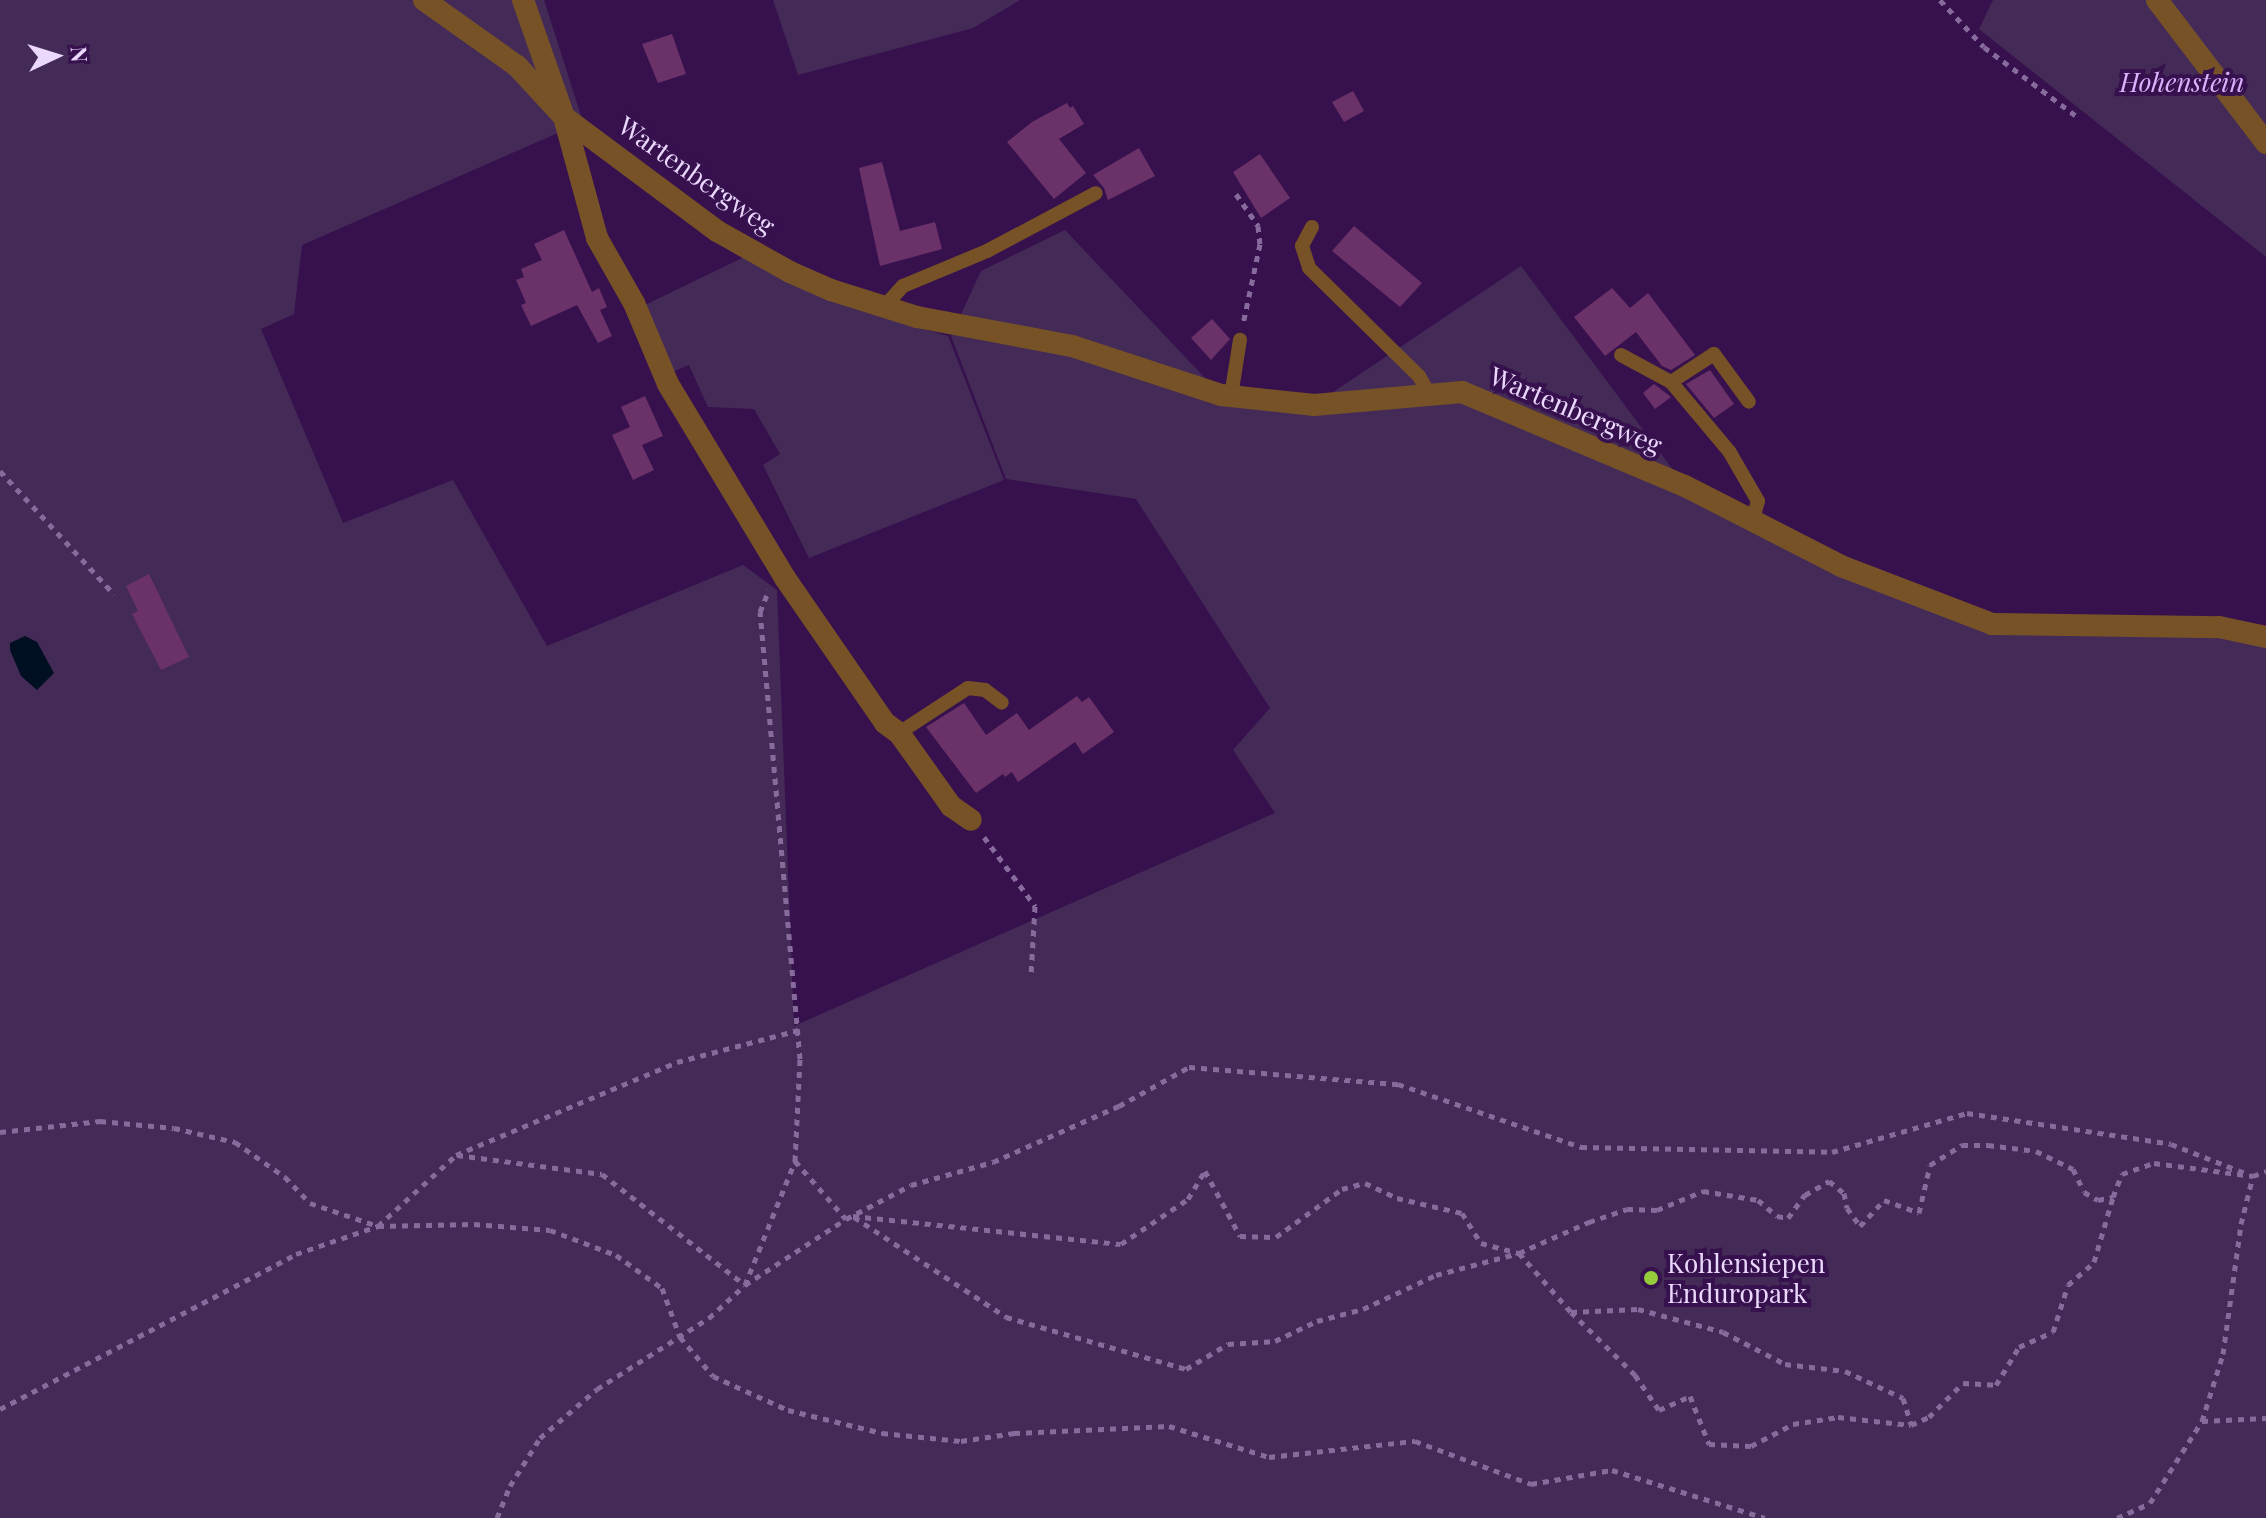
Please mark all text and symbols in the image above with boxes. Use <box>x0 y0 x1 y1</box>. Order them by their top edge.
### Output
north arrow <box>16 16 96 96</box>
text: N <box>64 45 95 63</box>
park label: Hohenstein <box>2120 66 2244 98</box>
street label: Wartenbergweg <box>613 109 781 241</box>
street label: Wartenbergweg <box>1485 360 1667 460</box>
place label: Kohlensiepen Enduropark <box>1667 1247 1825 1308</box>
marker: Kohlensiepen Enduropark <box>1642 1269 1660 1287</box>

